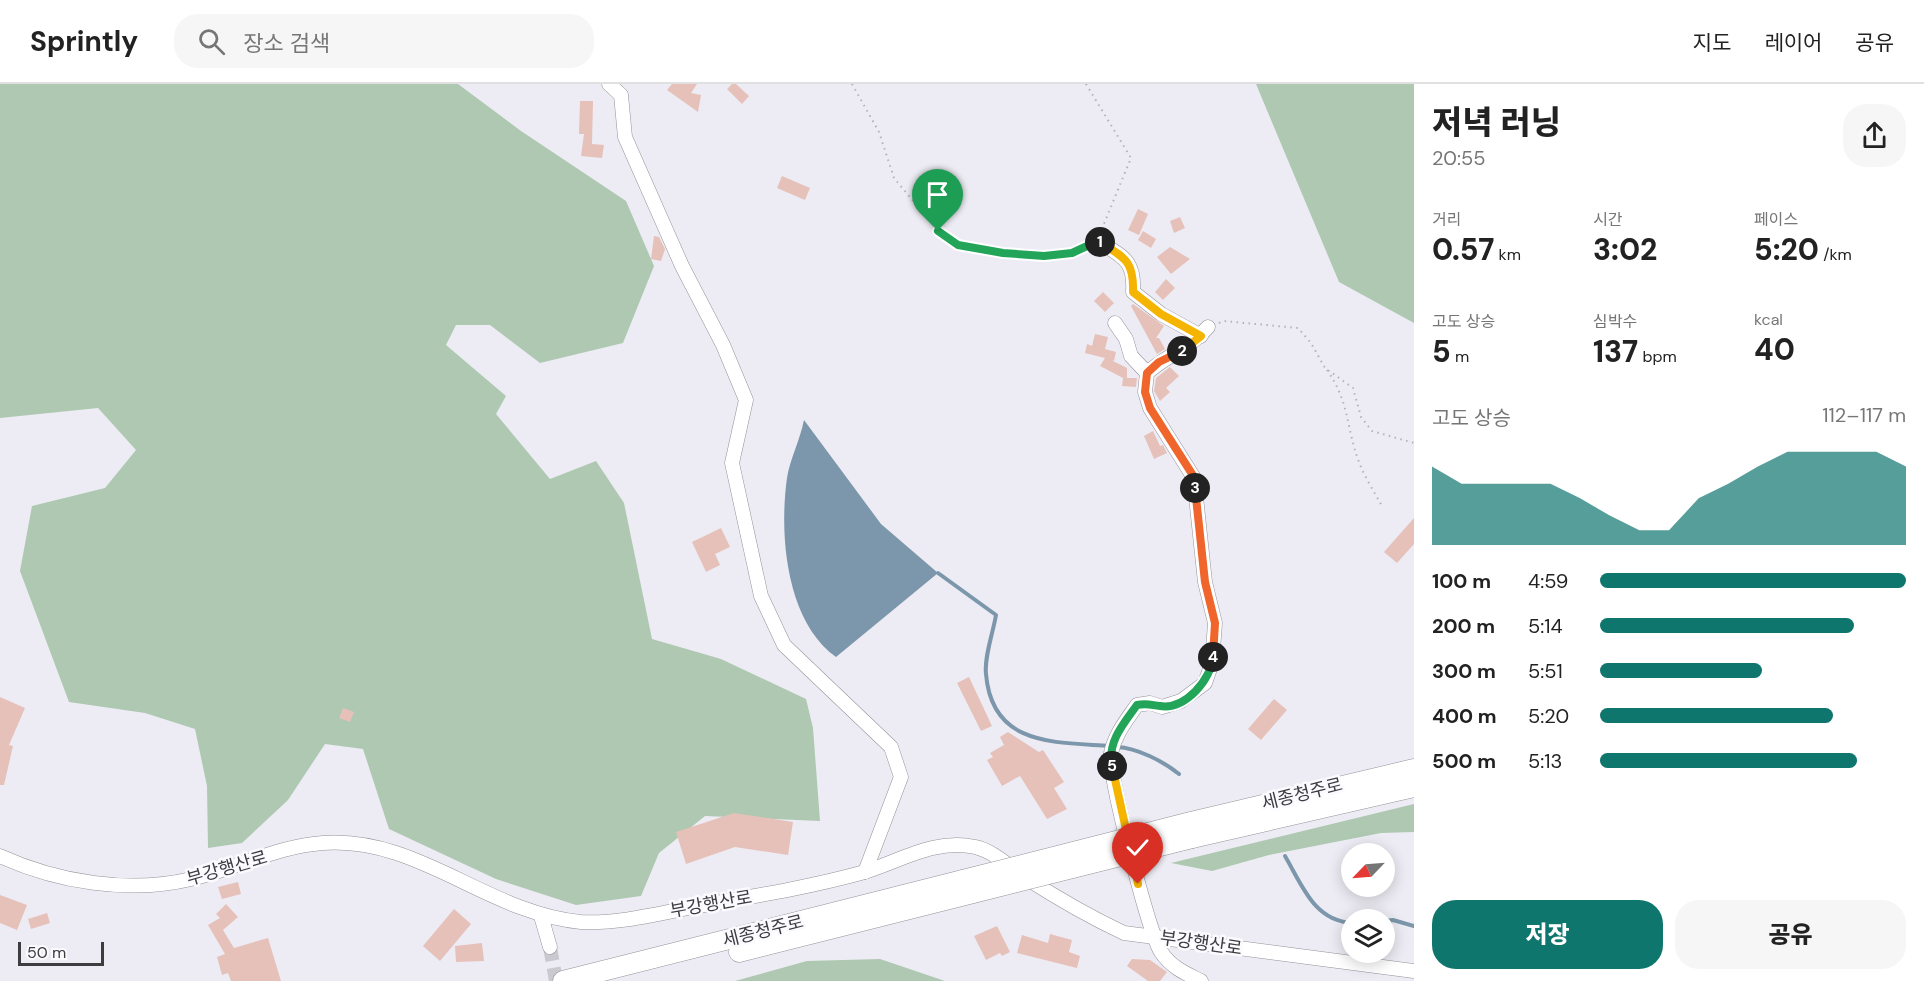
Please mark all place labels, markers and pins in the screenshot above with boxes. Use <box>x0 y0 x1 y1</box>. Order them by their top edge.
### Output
pin <box>912 169 963 231</box>
pin: 1 <box>1085 227 1115 257</box>
pin: 2 <box>1167 336 1197 366</box>
pin: 3 <box>1180 473 1210 503</box>
pin: 4 <box>1198 642 1228 672</box>
pin: 5 <box>1097 751 1127 781</box>
pin <box>1112 822 1163 884</box>

